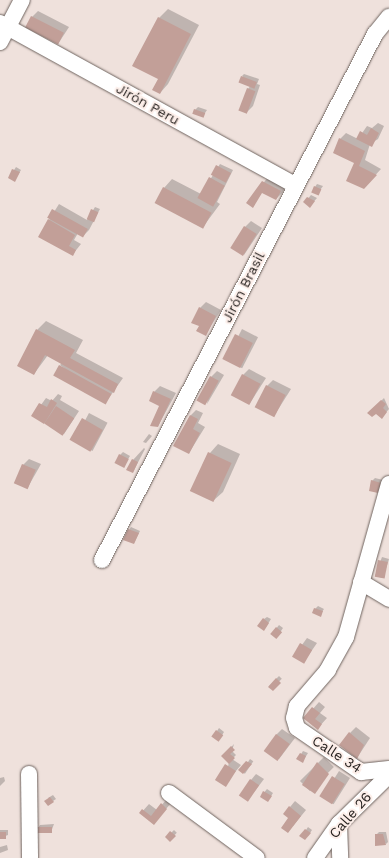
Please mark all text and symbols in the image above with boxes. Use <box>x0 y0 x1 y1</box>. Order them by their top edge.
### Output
street label: Jirón Peru <box>113 80 183 128</box>
street label: Jirón Brasil <box>218 249 268 325</box>
street label: Calle 34 <box>309 732 365 776</box>
street label: Calle 26 <box>325 788 375 842</box>

